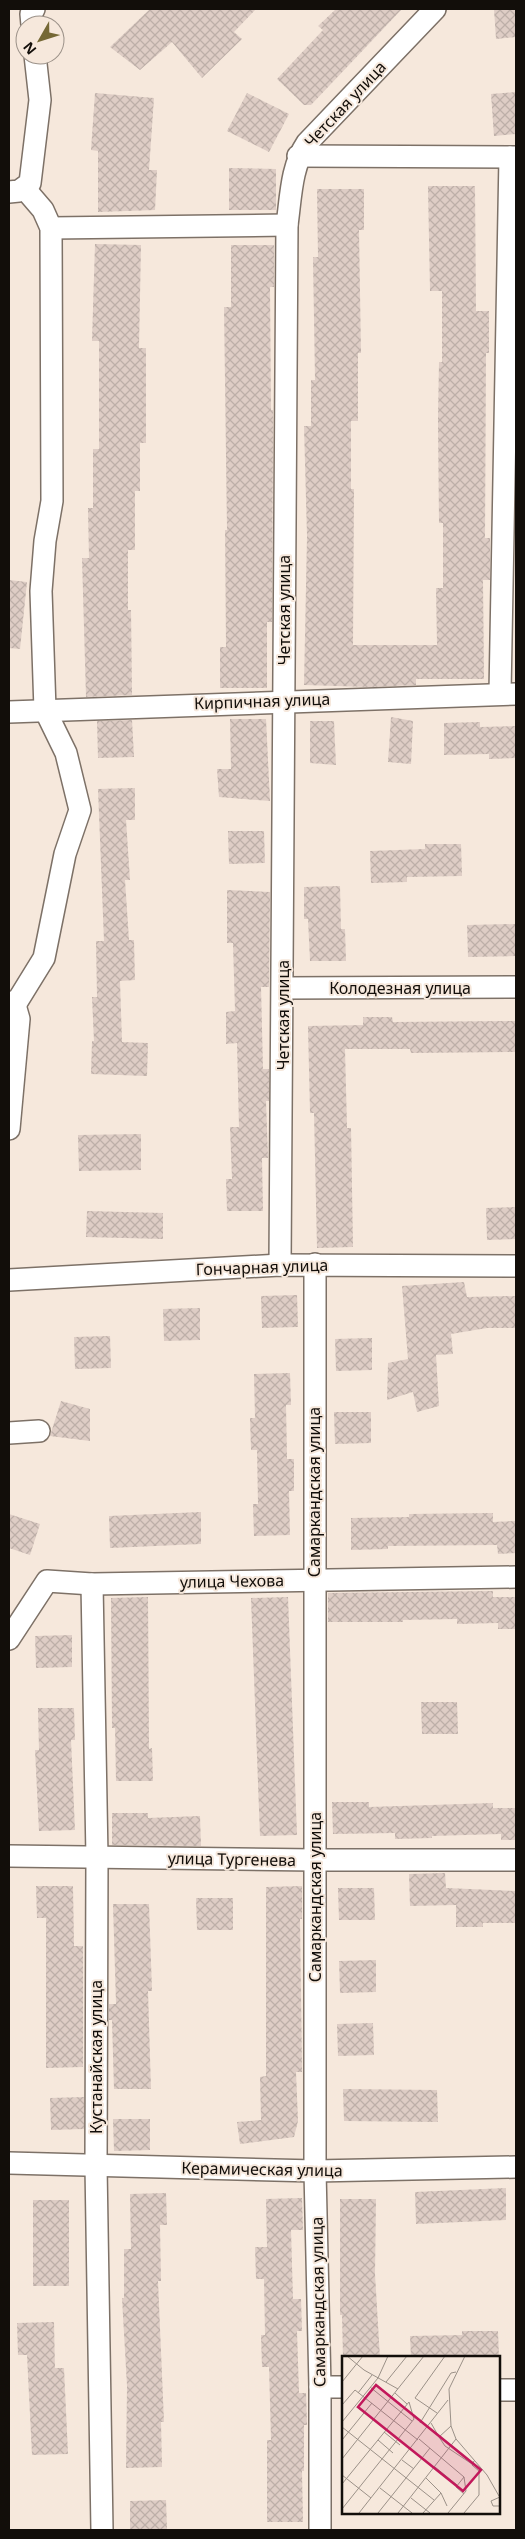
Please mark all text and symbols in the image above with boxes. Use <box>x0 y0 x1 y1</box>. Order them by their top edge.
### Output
north arrow <box>15 15 65 65</box>
text: N <box>19 38 40 59</box>
street label: Четская улица <box>299 56 391 152</box>
street label: Четская улица <box>273 555 295 665</box>
street label: Кирпичная улица <box>194 688 330 714</box>
street label: Четская улица <box>272 960 294 1070</box>
street label: Колодезная улица <box>329 977 471 999</box>
street label: Гончарная улица <box>195 1254 329 1280</box>
street label: Самаркандская улица <box>303 1407 325 1577</box>
street label: улица Чехова <box>180 1569 284 1593</box>
street label: Самаркандская улица <box>304 1812 326 1982</box>
street label: улица Тургенева <box>168 1847 296 1871</box>
street label: Кустанайская улица <box>85 1980 107 2134</box>
street label: Керамическая улица <box>181 2157 343 2181</box>
street label: Самаркандская улица <box>306 2217 330 2387</box>
inset map <box>342 2356 500 2514</box>

